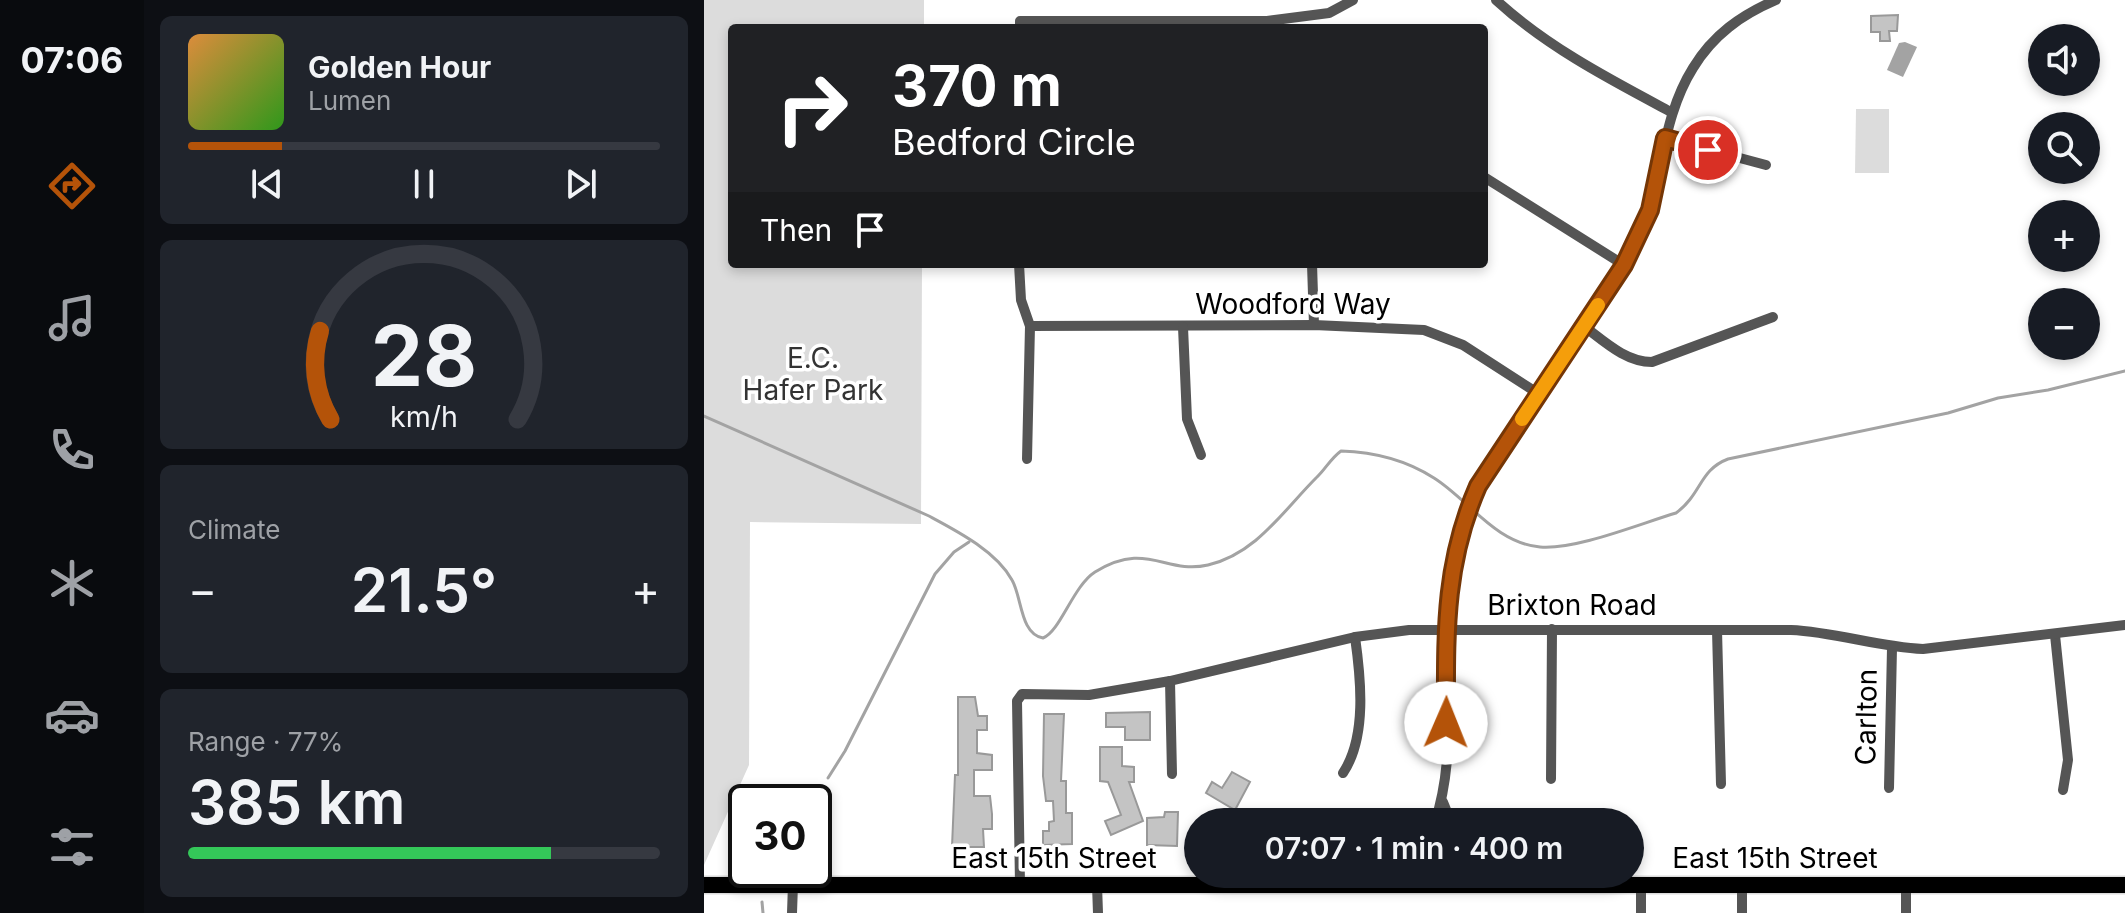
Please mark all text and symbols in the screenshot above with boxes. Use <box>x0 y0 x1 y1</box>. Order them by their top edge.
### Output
map controls <box>2028 24 2100 360</box>
button: sound <box>2028 24 2100 96</box>
text: 07:06 <box>21 38 123 82</box>
text: Golden Hour <box>308 49 491 85</box>
text: 370 m <box>892 52 1062 120</box>
icon: right <box>760 56 864 160</box>
text: Lumen <box>308 85 391 116</box>
button: search <box>2028 112 2100 184</box>
pin <box>1674 116 1742 184</box>
text: Bedford Circle <box>892 120 1136 164</box>
icon: arrive <box>1686 128 1730 172</box>
icon: directions <box>44 158 100 214</box>
icon: previous <box>245 162 289 206</box>
icon: pause <box>402 162 446 206</box>
icon: next <box>559 162 603 206</box>
button: + <box>2028 200 2100 272</box>
icon: arrive <box>848 208 892 252</box>
text: Then <box>760 212 832 248</box>
street label: Woodford Way <box>1195 287 1391 321</box>
button: − <box>2028 288 2100 360</box>
icon: music <box>44 290 100 346</box>
text: 28 <box>371 305 477 406</box>
park label: E.C. Hafer Park <box>743 341 883 407</box>
text: km/h <box>390 400 458 435</box>
icon: phone <box>44 422 100 478</box>
text: Climate <box>188 514 280 545</box>
text: 21.5° <box>351 554 497 626</box>
icon: climate <box>44 555 100 611</box>
text: − <box>188 563 217 617</box>
text: + <box>631 563 660 617</box>
street label: Brixton Road <box>1487 588 1657 622</box>
street label: Carlton <box>1848 668 1884 766</box>
position arrow <box>1404 681 1488 765</box>
icon: car <box>44 687 100 743</box>
text: Range · 77% <box>188 726 343 757</box>
text: 385 km <box>188 766 406 838</box>
speed limit sign: 30 <box>728 784 832 888</box>
icon: filters <box>44 819 100 875</box>
text: 07:07 · 1 min · 400 m <box>1265 830 1563 866</box>
street label: East 15th Street <box>951 841 1157 875</box>
street label: East 15th Street <box>1672 841 1878 875</box>

